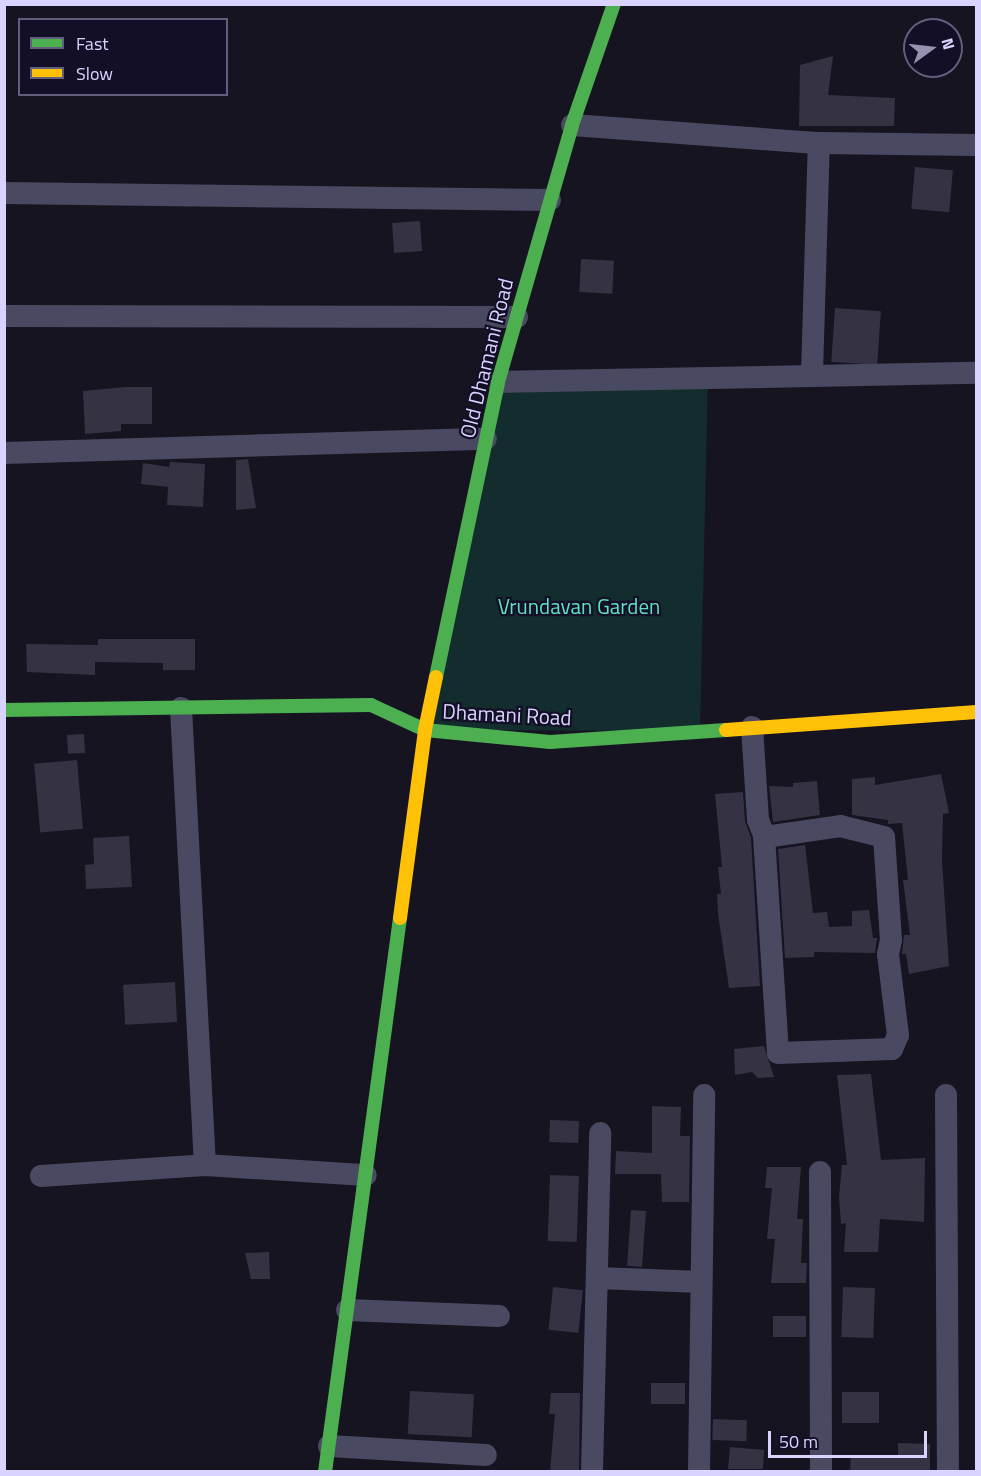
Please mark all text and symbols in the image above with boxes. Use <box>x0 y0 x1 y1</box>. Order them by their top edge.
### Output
legend <box>18 18 228 96</box>
north arrow <box>903 18 963 78</box>
text: Fast <box>76 30 109 57</box>
text: N <box>935 35 961 52</box>
text: Slow <box>76 60 113 87</box>
street label: Old Dhamani Road <box>454 275 518 441</box>
park label: Vrundavan Garden <box>498 593 660 619</box>
street label: Dhamani Road <box>442 698 572 730</box>
scale bar <box>771 1419 930 1457</box>
text: 50 m <box>779 1428 818 1455</box>

